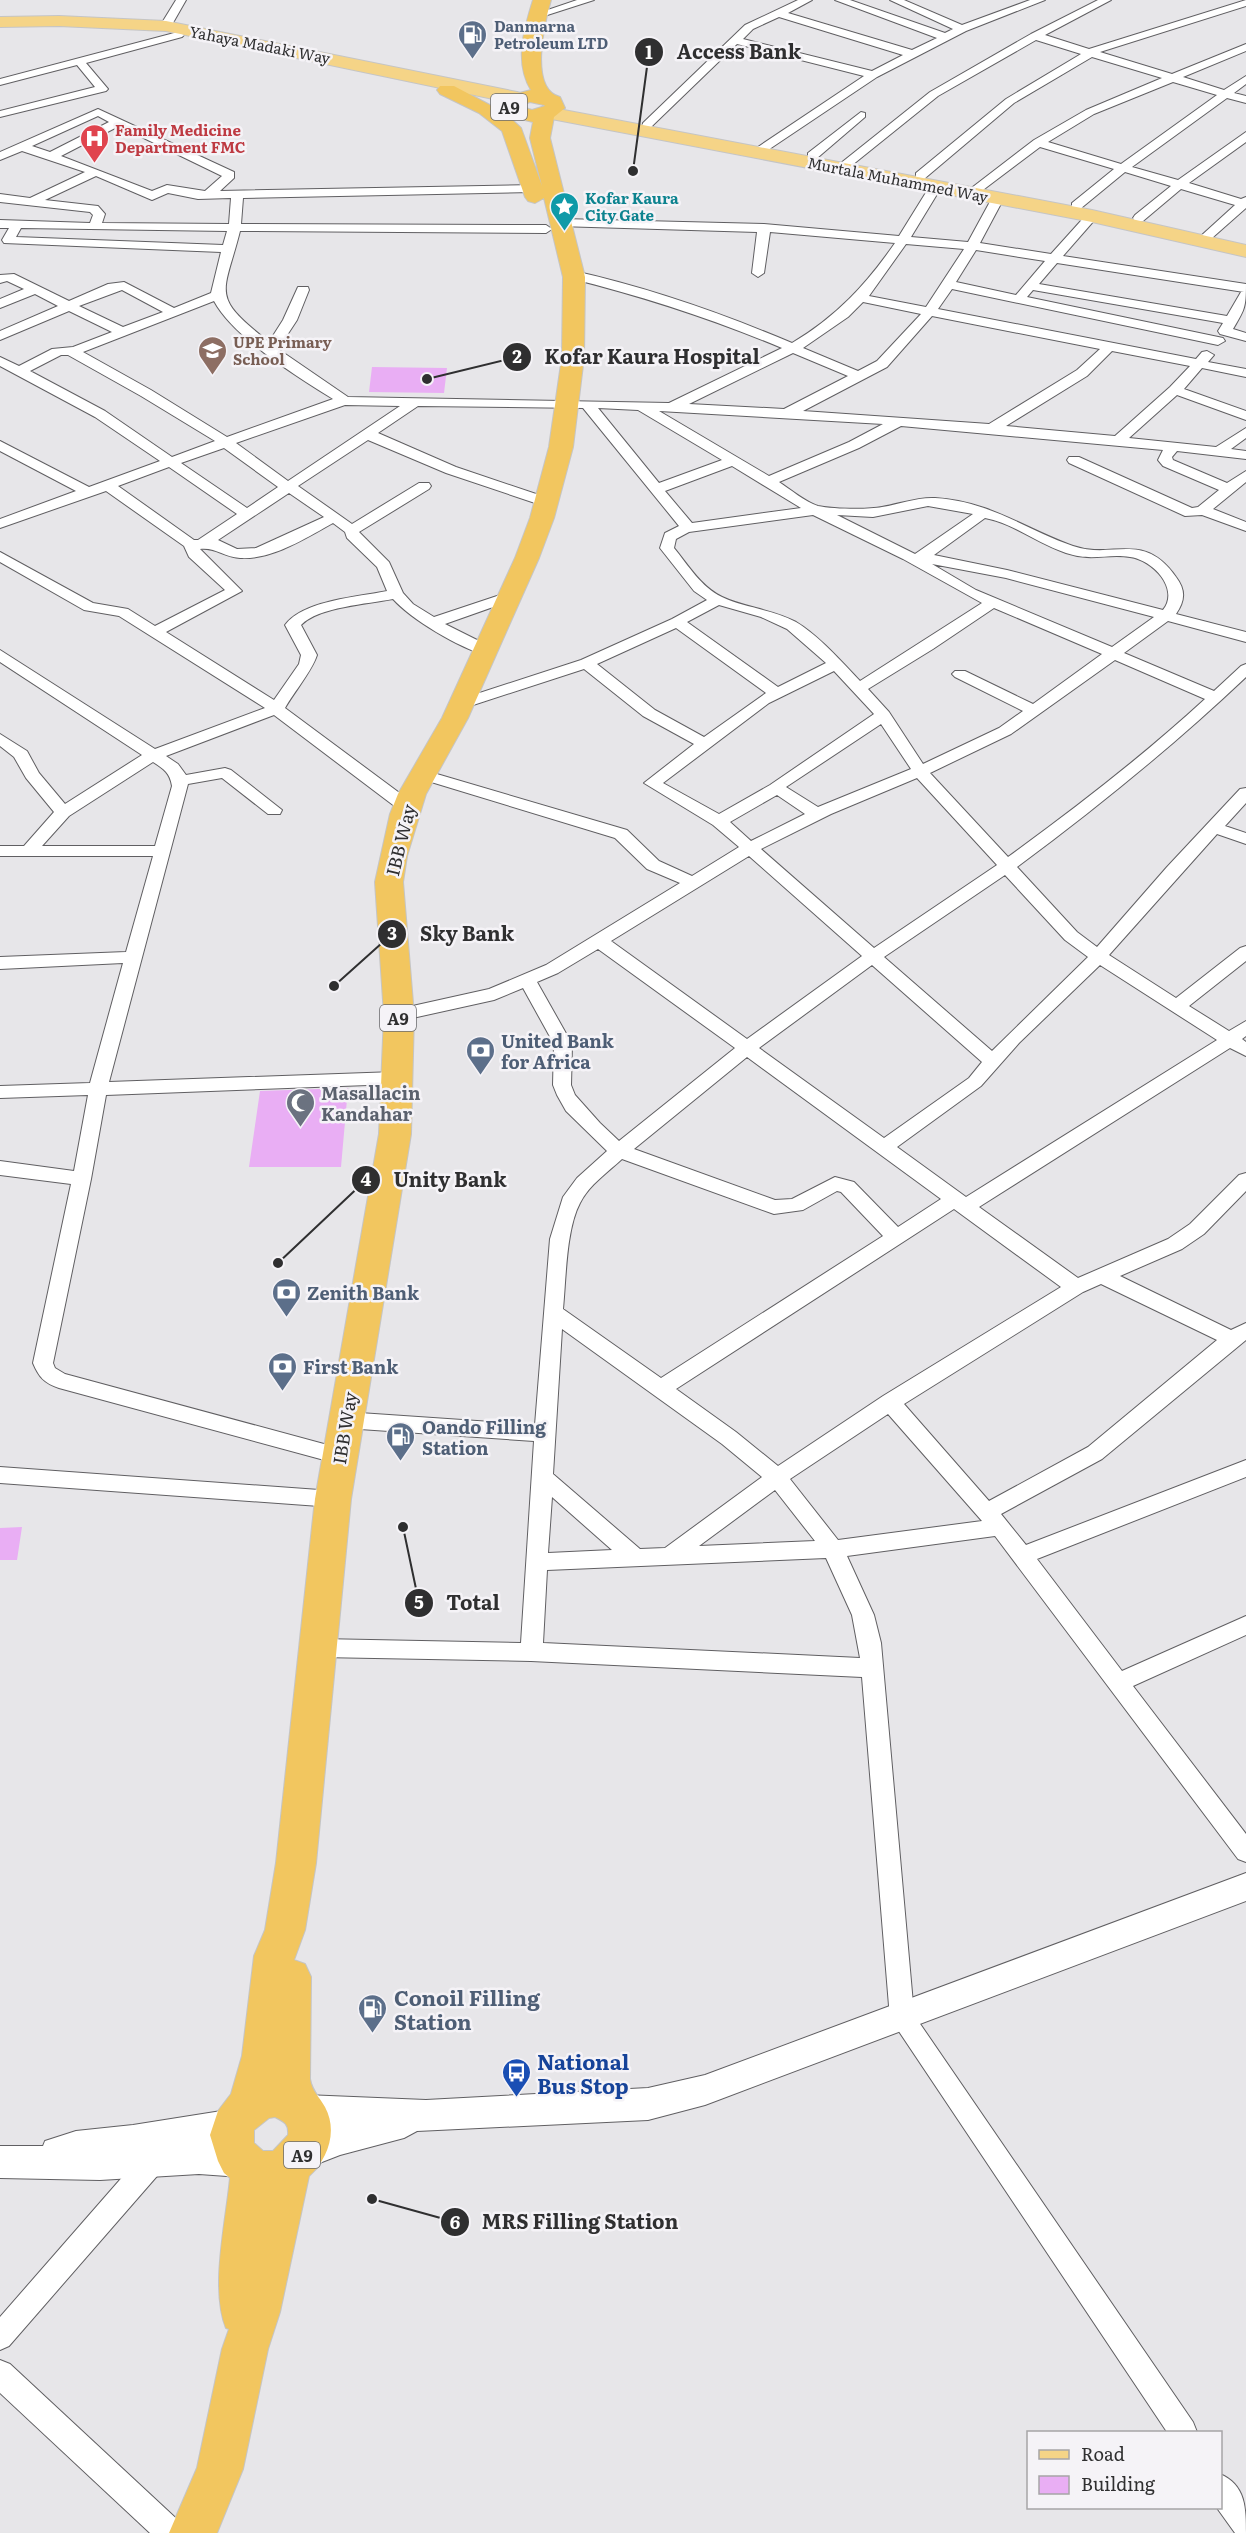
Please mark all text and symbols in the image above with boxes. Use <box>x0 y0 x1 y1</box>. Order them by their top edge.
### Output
place label: Danmarna Petroleum LTD <box>494 14 609 54</box>
fuel station icon: Danmarna Petroleum LTD <box>457 18 489 60</box>
street label: Yahaya Madaki Way <box>188 19 333 69</box>
callout: Access Bank <box>634 33 813 71</box>
text: Access Bank <box>677 35 802 65</box>
text: 1 <box>645 38 653 65</box>
road number: A9 <box>491 94 527 120</box>
place label: Family Medicine Department FMC <box>115 118 245 158</box>
hospital icon: Family Medicine Department FMC <box>78 122 110 164</box>
street label: Murtala Muhammed Way <box>806 150 991 208</box>
place label: Kofar Kaura City Gate <box>585 186 679 226</box>
place icon: Kofar Kaura City Gate <box>548 190 580 232</box>
place label: UPE Primary School <box>233 330 333 370</box>
school or university icon: UPE Primary School <box>196 334 228 376</box>
callout: Kofar Kaura Hospital <box>502 338 771 376</box>
text: Kofar Kaura Hospital <box>544 340 760 370</box>
text: 2 <box>512 342 522 369</box>
street label: IBB Way <box>378 801 422 879</box>
callout: Sky Bank <box>377 915 526 953</box>
text: Sky Bank <box>420 917 515 947</box>
text: 3 <box>387 919 397 946</box>
road number: A9 <box>380 1005 416 1031</box>
place label: United Bank for Africa <box>501 1027 615 1075</box>
bank icon: United Bank for Africa <box>464 1034 496 1076</box>
place label: Masallacin Kandahar <box>321 1079 421 1127</box>
mosque icon: Masallacin Kandahar <box>284 1086 316 1128</box>
callout: Unity Bank <box>351 1161 519 1199</box>
text: Unity Bank <box>393 1163 507 1193</box>
text: 4 <box>361 1165 372 1192</box>
bank icon: Zenith Bank <box>270 1276 302 1318</box>
place label: Zenith Bank <box>307 1279 420 1306</box>
bank icon: First Bank <box>266 1350 298 1392</box>
place label: First Bank <box>303 1353 399 1380</box>
street label: IBB Way <box>325 1389 363 1466</box>
place label: Oando Filling Station <box>422 1413 547 1461</box>
fuel station icon: Oando Filling Station <box>385 1420 417 1462</box>
callout: Total <box>404 1584 511 1622</box>
text: Total <box>446 1586 500 1616</box>
text: 5 <box>414 1588 424 1615</box>
place label: Conoil Filling Station <box>394 1981 540 2036</box>
fuel station icon: Conoil Filling Station <box>357 1992 389 2034</box>
place label: National Bus Stop <box>537 2045 630 2100</box>
bus stop icon: National Bus Stop <box>500 2056 532 2098</box>
road number: A9 <box>284 2142 320 2168</box>
callout: MRS Filling Station <box>440 2203 691 2241</box>
text: MRS Filling Station <box>482 2205 678 2235</box>
text: 6 <box>450 2208 460 2235</box>
legend <box>1027 2431 1222 2509</box>
text: Road <box>1081 2440 1125 2467</box>
text: Building <box>1081 2470 1156 2497</box>

